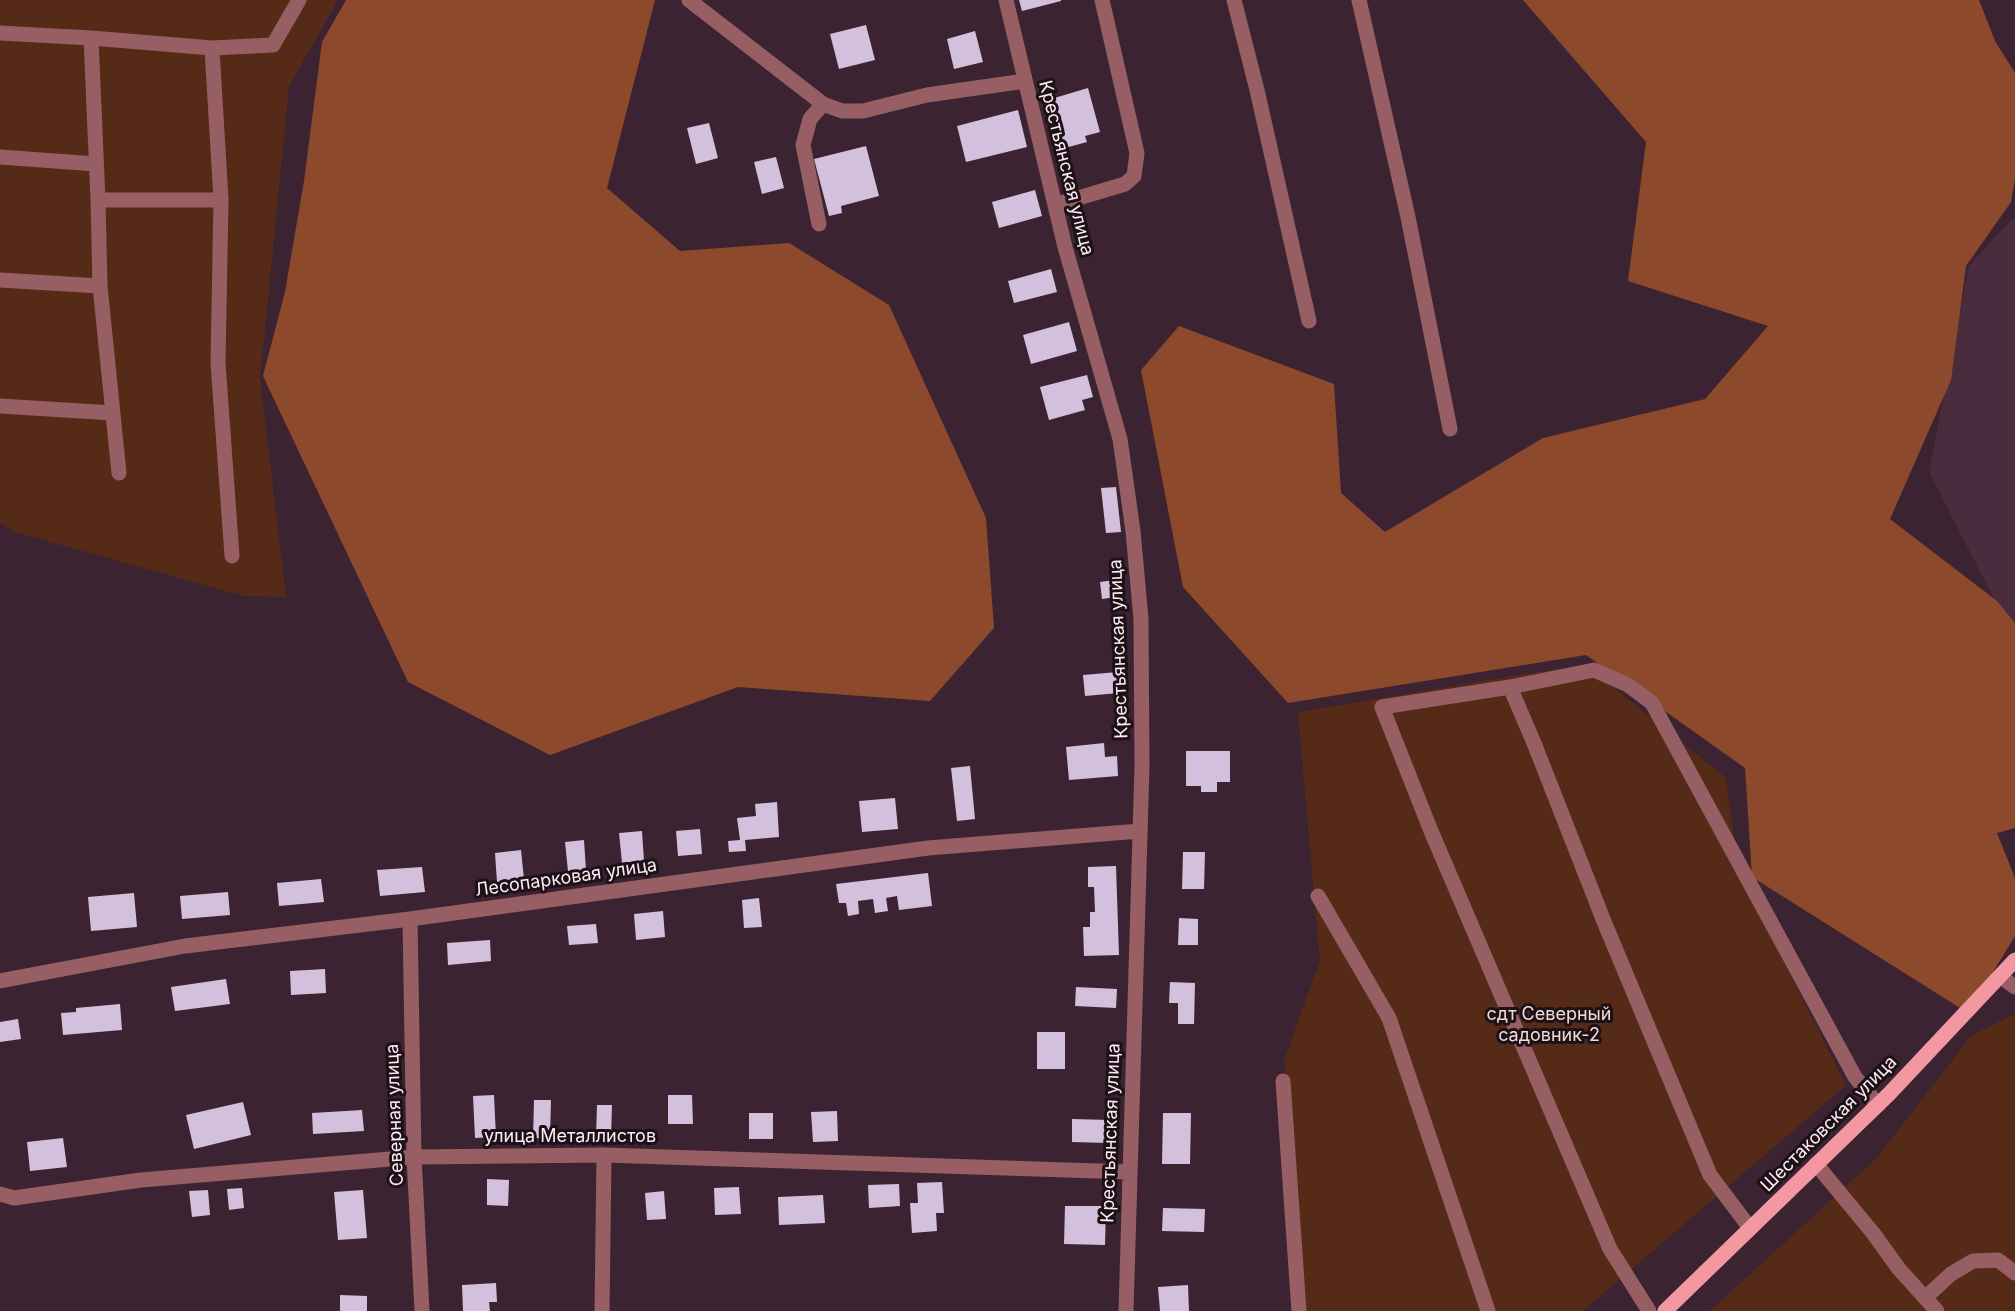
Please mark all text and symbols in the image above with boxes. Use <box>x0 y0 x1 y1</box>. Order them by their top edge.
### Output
street label: Крестьянская улица <box>1034 78 1098 258</box>
street label: Крестьянская улица <box>1105 559 1133 739</box>
street label: Лесопарковая улица <box>474 855 658 901</box>
park label: сдт Северный садовник-2 <box>1487 1004 1611 1046</box>
street label: Крестьянская улица <box>1097 1043 1125 1223</box>
street label: Северная улица <box>382 1044 408 1186</box>
street label: Шестаковская улица <box>1757 1052 1901 1196</box>
street label: улица Металлистов <box>484 1126 656 1148</box>

